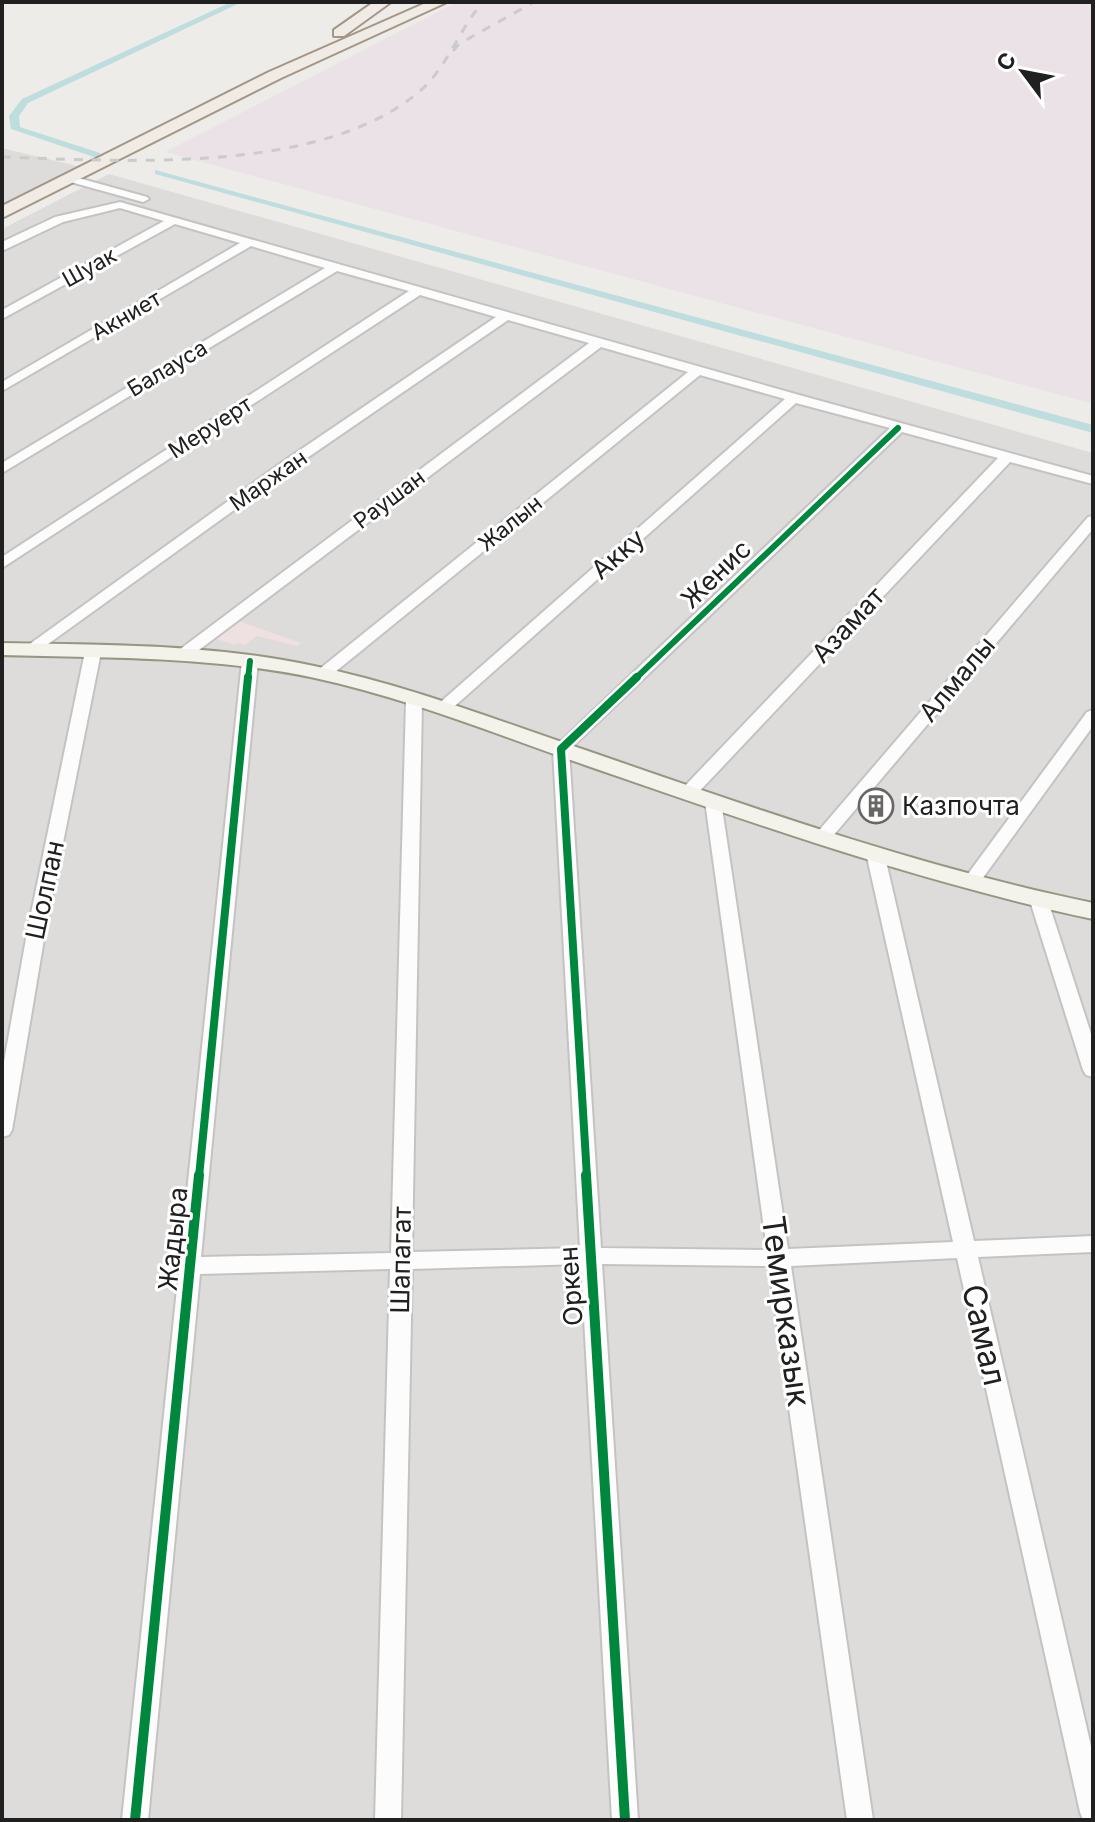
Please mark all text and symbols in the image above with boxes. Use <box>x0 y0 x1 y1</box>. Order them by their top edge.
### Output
north arrow <box>983 32 1063 112</box>
text: С <box>991 48 1021 75</box>
street label: Шуак <box>57 242 121 292</box>
street label: Акниет <box>87 284 166 345</box>
street label: Балауса <box>122 334 212 402</box>
street label: Меруерт <box>163 390 257 464</box>
street label: Маржан <box>224 444 312 516</box>
street label: Раушан <box>348 464 430 534</box>
street label: Жалын <box>473 490 547 556</box>
street label: Акку <box>585 522 651 585</box>
street label: Женис <box>674 533 757 614</box>
street label: Азамат <box>805 580 890 669</box>
street label: Алмалы <box>912 630 1001 728</box>
building icon: Казпочта <box>857 787 895 825</box>
place label: Казпочта <box>902 790 1020 821</box>
street label: Шолпан <box>19 837 70 942</box>
street label: Жадыра <box>152 1185 193 1292</box>
street label: Шапагат <box>384 1206 417 1314</box>
street label: Темирказык <box>754 1213 819 1409</box>
street label: Оркен <box>552 1245 589 1327</box>
street label: Самал <box>954 1281 1015 1389</box>

